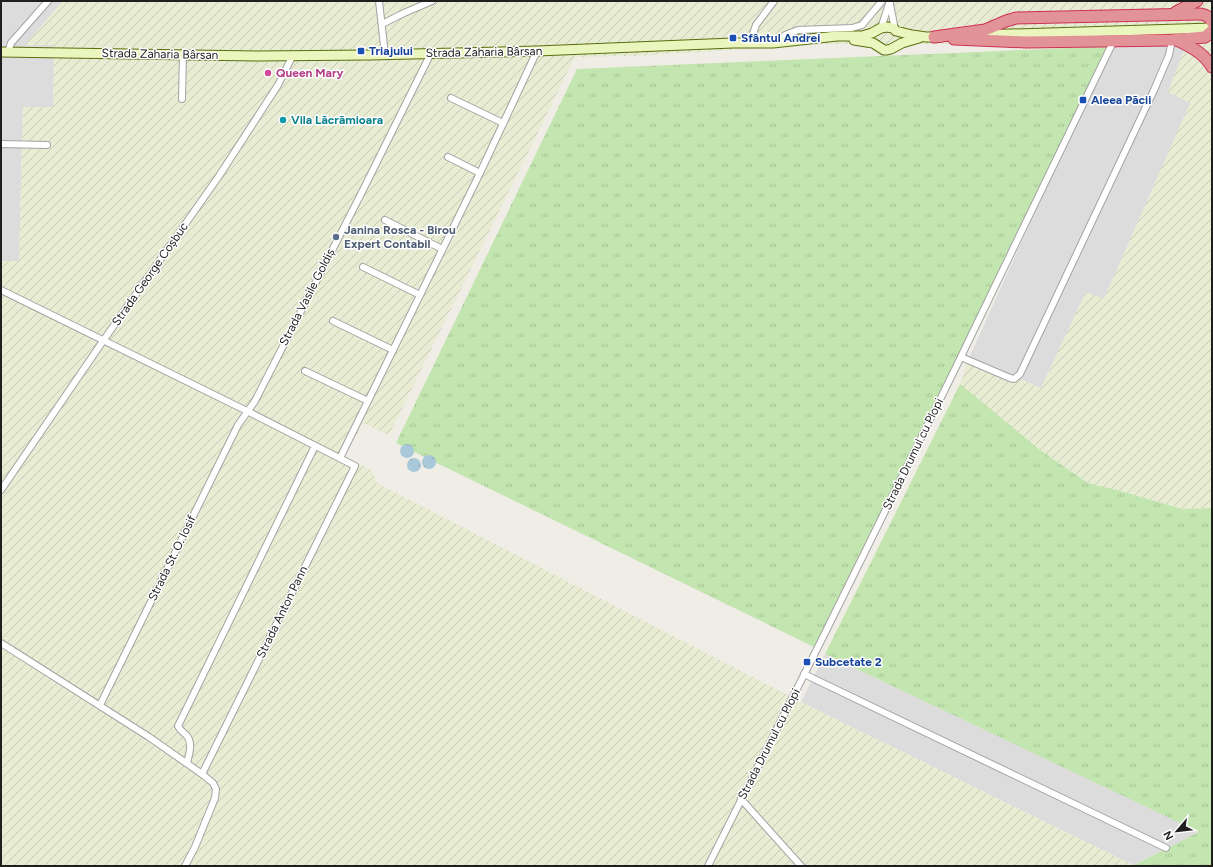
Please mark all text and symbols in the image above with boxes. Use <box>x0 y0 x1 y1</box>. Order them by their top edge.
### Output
place label: Sfântul Andrei <box>741 31 820 45</box>
marker: Sfântul Andrei <box>728 33 738 43</box>
place label: Triajului <box>369 44 413 58</box>
street label: Strada Zaharia Bârsan <box>426 44 543 60</box>
street label: Strada Zaharia Bârsan <box>102 46 219 62</box>
marker: Triajului <box>356 46 366 56</box>
place label: Queen Mary <box>276 66 343 80</box>
marker: Queen Mary <box>263 68 273 78</box>
place label: Aleea Păcii <box>1091 93 1151 107</box>
marker: Aleea Păcii <box>1078 95 1088 105</box>
place label: Vila Lăcrămioara <box>291 113 383 127</box>
marker: Vila Lăcrămioara <box>278 115 288 125</box>
street label: Strada George Coșbuc <box>109 219 191 328</box>
place label: Janina Rosca - Birou Expert Contabil <box>344 223 456 251</box>
marker: Janina Rosca - Birou Expert Contabil <box>331 232 341 242</box>
street label: Strada Vasile Goldiș <box>277 246 338 348</box>
street label: Strada Drumul cu Plopi <box>880 396 946 512</box>
street label: Strada St. O. Iosif <box>145 512 199 603</box>
street label: Strada Anton Pann <box>254 564 310 660</box>
place label: Subcetate 2 <box>815 655 882 669</box>
marker: Subcetate 2 <box>802 657 812 667</box>
street label: Strada Drumul cu Plopi <box>735 686 803 802</box>
north arrow <box>1157 811 1197 851</box>
text: N <box>1161 829 1176 842</box>

